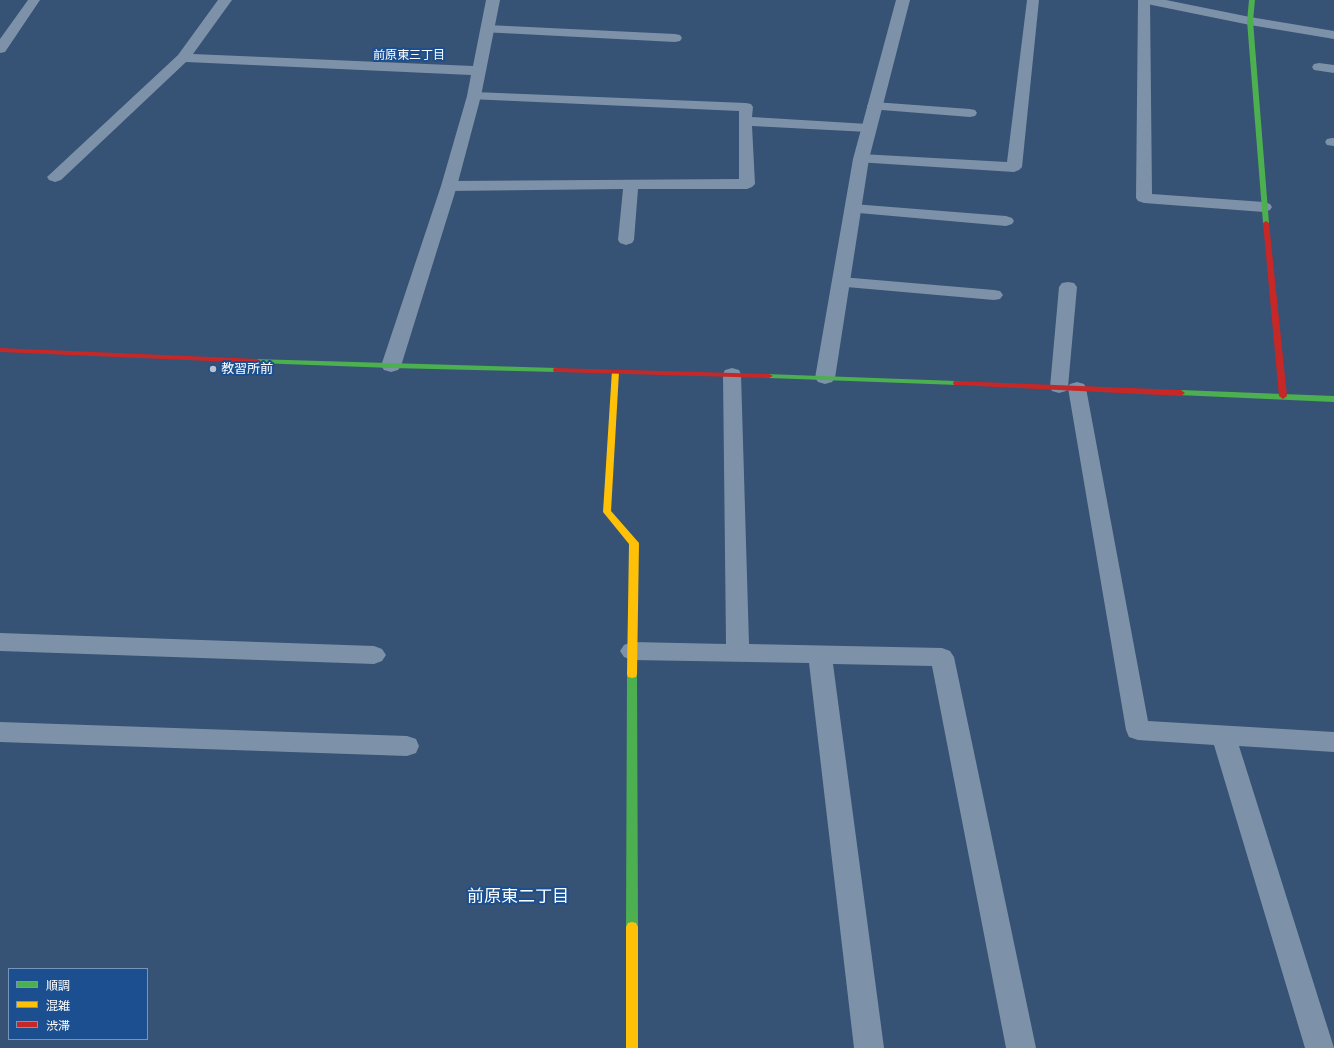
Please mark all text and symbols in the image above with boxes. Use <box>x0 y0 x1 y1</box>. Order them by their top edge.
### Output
district label: 前原東三丁目 <box>373 49 445 63</box>
place label: 教習所前 <box>221 361 273 377</box>
marker: 教習所前 <box>208 364 218 374</box>
district label: 前原東二丁目 <box>467 887 569 907</box>
legend <box>8 968 148 1040</box>
text: 順調 <box>46 979 70 993</box>
text: 混雑 <box>46 999 70 1013</box>
text: 渋滞 <box>46 1019 70 1033</box>

